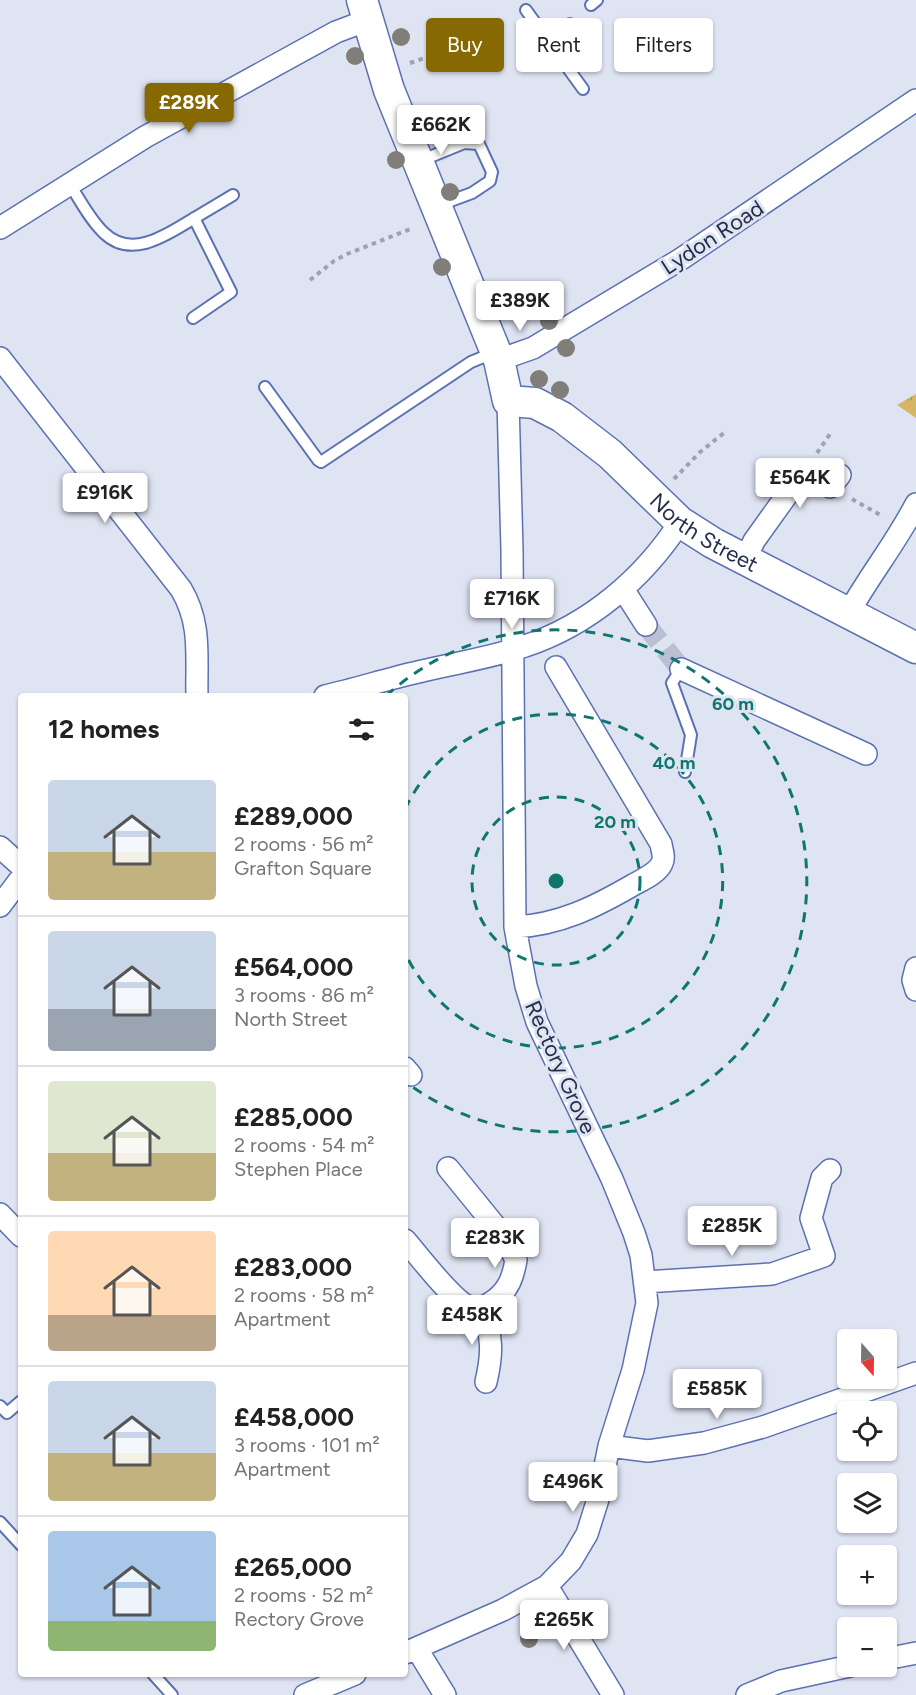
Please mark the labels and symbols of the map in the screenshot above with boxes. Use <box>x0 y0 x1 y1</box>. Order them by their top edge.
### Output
pin: £289K <box>147 83 231 134</box>
pin: £662K <box>399 105 483 156</box>
street label: Lydon Road <box>656 194 769 281</box>
pin: £389K <box>478 281 562 332</box>
pin: £564K <box>758 458 842 509</box>
pin: £916K <box>63 473 147 524</box>
street label: North Street <box>644 487 763 578</box>
pin: £716K <box>470 579 554 630</box>
text: 60 m <box>712 693 754 715</box>
text: 40 m <box>652 752 696 774</box>
text: 20 m <box>594 811 636 833</box>
centre of rings <box>546 871 566 891</box>
street label: Rectory Grove <box>519 996 602 1138</box>
pin: £285K <box>690 1206 774 1257</box>
pin: £283K <box>453 1218 537 1269</box>
pin: £458K <box>430 1295 514 1346</box>
north arrow <box>837 1329 897 1389</box>
pin: £585K <box>675 1369 759 1420</box>
pin: £496K <box>531 1462 615 1513</box>
pin: £265K <box>522 1600 606 1651</box>

